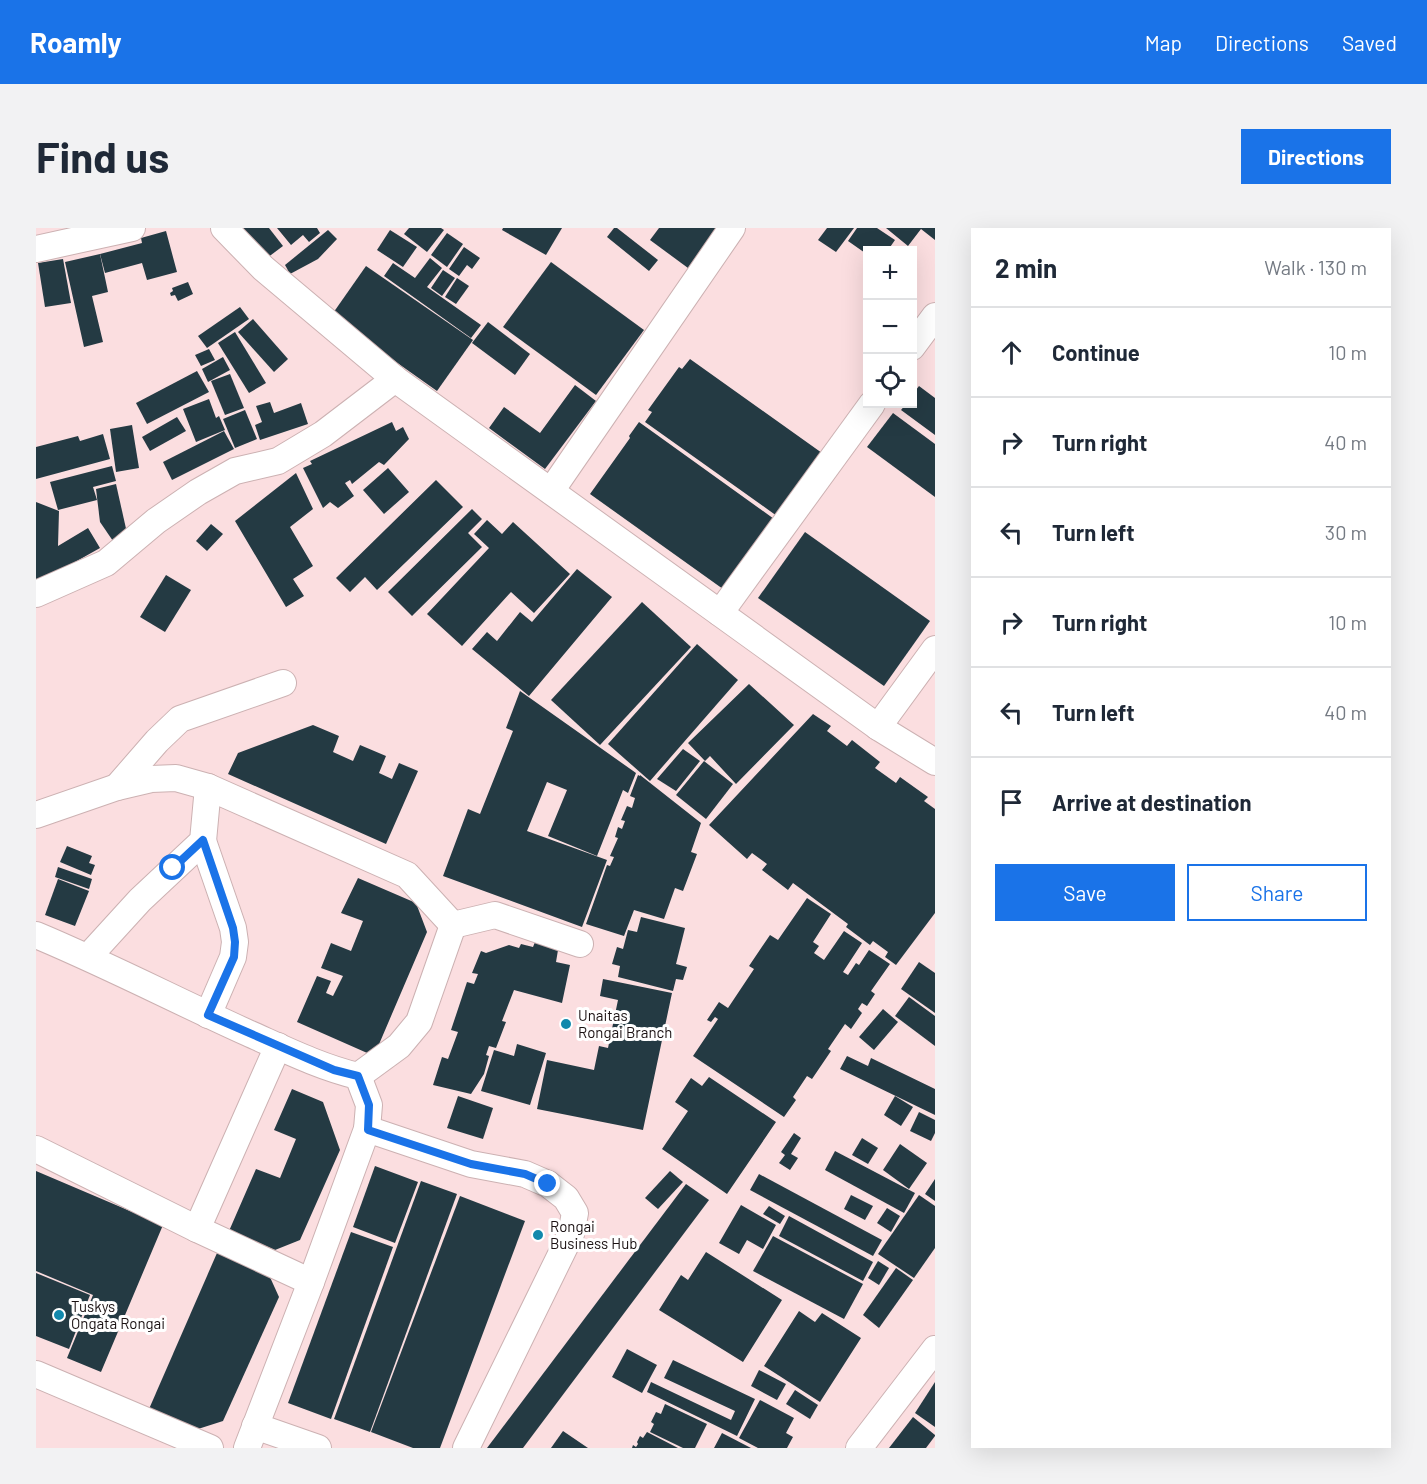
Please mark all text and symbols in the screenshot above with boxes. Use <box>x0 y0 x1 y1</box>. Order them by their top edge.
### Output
text: Roamly <box>30 25 122 59</box>
text: Map <box>1145 30 1182 55</box>
text: Directions <box>1215 30 1309 55</box>
text: Saved <box>1342 30 1397 55</box>
button: Directions <box>1241 129 1391 184</box>
text: Find us <box>36 131 169 181</box>
map controls <box>863 246 917 408</box>
button: + <box>863 246 917 300</box>
text: 2 min <box>995 252 1057 283</box>
text: Walk · 130 m <box>1264 255 1367 279</box>
button: − <box>863 300 917 354</box>
icon: ahead <box>995 336 1028 369</box>
text: Continue <box>1052 339 1140 365</box>
text: 10 m <box>1328 340 1367 364</box>
button: locate <box>863 354 917 408</box>
icon: right <box>995 426 1028 459</box>
text: Turn right <box>1052 429 1147 455</box>
text: 40 m <box>1324 430 1367 454</box>
icon: left <box>995 516 1028 549</box>
text: Turn left <box>1052 519 1135 545</box>
text: 30 m <box>1325 520 1367 544</box>
icon: right <box>995 606 1028 639</box>
text: Turn right <box>1052 609 1147 635</box>
text: 10 m <box>1328 610 1367 634</box>
icon: left <box>995 696 1028 729</box>
text: Turn left <box>1052 699 1135 725</box>
text: 40 m <box>1324 700 1367 724</box>
icon: arrive <box>995 786 1028 819</box>
text: Arrive at destination <box>1052 789 1251 815</box>
route start <box>159 854 185 880</box>
button: Save <box>995 864 1175 921</box>
button: Share <box>1187 864 1367 921</box>
place label: Unaitas Rongai Branch <box>578 1006 672 1041</box>
marker: Unaitas Rongai Branch <box>559 1017 573 1031</box>
route end <box>534 1170 560 1196</box>
place label: Rongai Business Hub <box>550 1217 637 1252</box>
marker: Rongai Business Hub <box>531 1228 545 1242</box>
place label: Tuskys Ongata Rongai <box>71 1297 165 1332</box>
marker: Tuskys Ongata Rongai <box>52 1308 66 1322</box>

